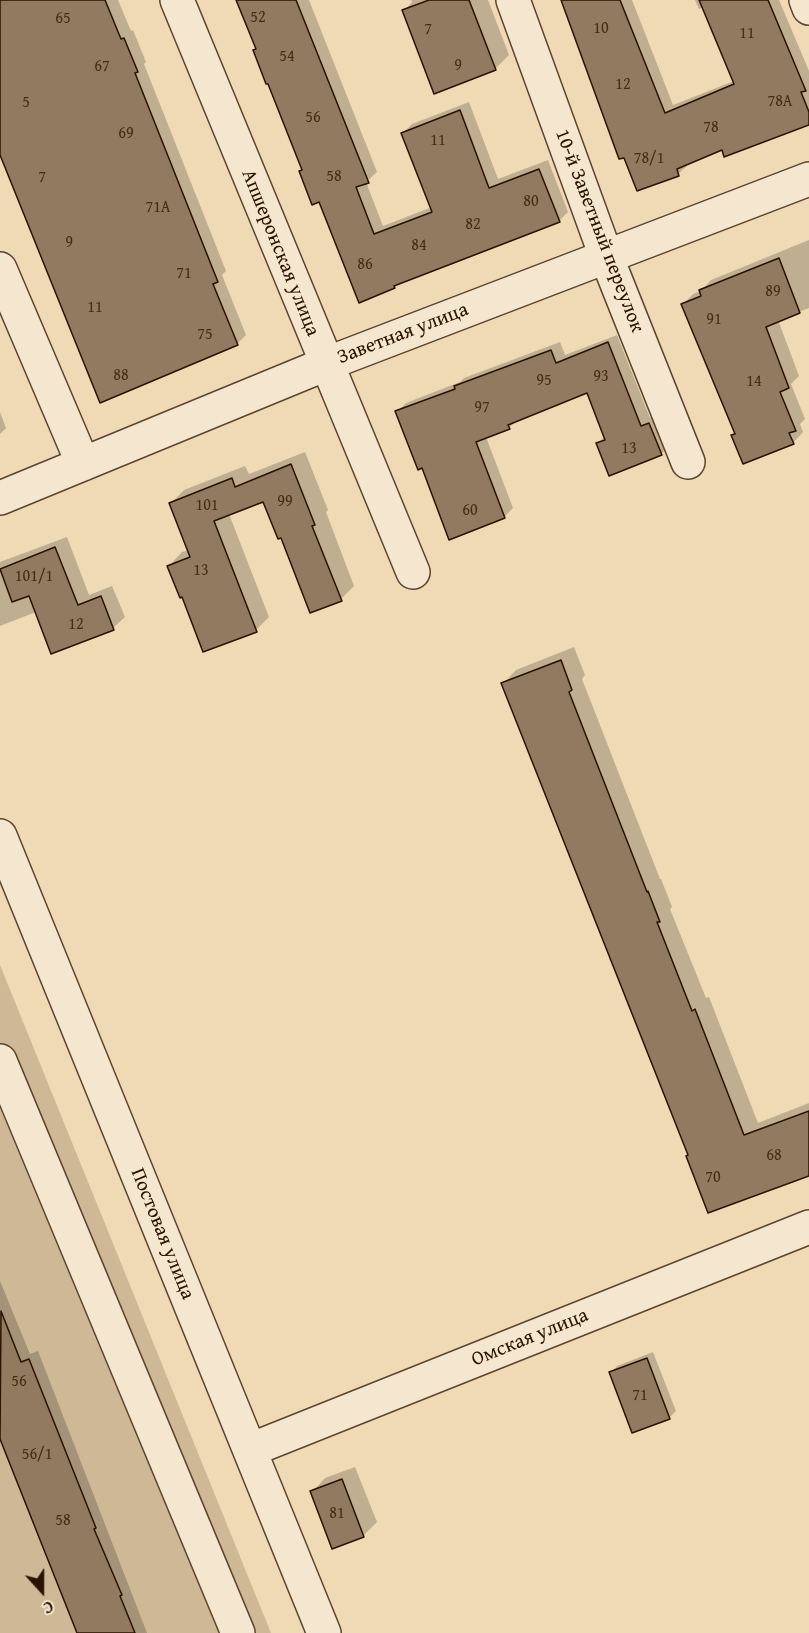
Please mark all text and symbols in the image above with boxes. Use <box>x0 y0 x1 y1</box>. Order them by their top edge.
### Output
house number: 52 <box>250 8 266 28</box>
house number: 65 <box>55 9 71 29</box>
house number: 10 <box>593 19 609 39</box>
house number: 7 <box>424 20 432 40</box>
house number: 11 <box>739 24 755 44</box>
house number: 54 <box>279 47 295 67</box>
house number: 9 <box>454 56 462 76</box>
house number: 67 <box>94 57 110 77</box>
house number: 12 <box>615 75 631 95</box>
house number: 78А <box>767 92 793 112</box>
house number: 5 <box>22 93 30 113</box>
house number: 56 <box>305 108 321 128</box>
house number: 78 <box>703 118 719 138</box>
house number: 69 <box>118 124 134 144</box>
street label: 10-й Заветный переулок <box>549 126 649 336</box>
house number: 11 <box>430 131 446 151</box>
house number: 78/1 <box>634 149 664 169</box>
street label: Апшеронская улица <box>236 166 324 340</box>
house number: 58 <box>326 167 342 187</box>
house number: 7 <box>38 168 46 188</box>
house number: 80 <box>523 192 539 212</box>
house number: 71А <box>145 198 171 218</box>
house number: 82 <box>465 215 481 235</box>
house number: 9 <box>65 233 73 253</box>
house number: 84 <box>411 236 427 256</box>
house number: 86 <box>357 255 373 275</box>
house number: 71 <box>176 264 192 284</box>
house number: 89 <box>765 282 781 302</box>
house number: 11 <box>87 298 103 318</box>
street label: Заветная улица <box>334 298 472 370</box>
house number: 91 <box>706 310 722 330</box>
house number: 75 <box>197 325 213 345</box>
house number: 88 <box>113 366 129 386</box>
house number: 93 <box>593 367 609 387</box>
house number: 95 <box>536 371 552 391</box>
house number: 14 <box>746 372 762 392</box>
house number: 97 <box>474 398 490 418</box>
house number: 13 <box>621 439 637 459</box>
house number: 99 <box>277 492 293 512</box>
house number: 101 <box>195 496 219 516</box>
house number: 60 <box>462 501 478 521</box>
house number: 13 <box>193 561 209 581</box>
house number: 101/1 <box>15 567 53 587</box>
house number: 12 <box>68 615 84 635</box>
house number: 68 <box>766 1146 782 1166</box>
street label: Постовая улица <box>125 1165 199 1303</box>
house number: 70 <box>705 1168 721 1188</box>
street label: Омская улица <box>468 1304 592 1372</box>
house number: 56 <box>11 1372 27 1392</box>
house number: 71 <box>632 1386 648 1406</box>
house number: 56/1 <box>22 1445 52 1465</box>
house number: 81 <box>329 1504 345 1524</box>
house number: 58 <box>55 1511 71 1531</box>
north arrow <box>12 1561 72 1621</box>
text: С <box>40 1595 57 1621</box>

